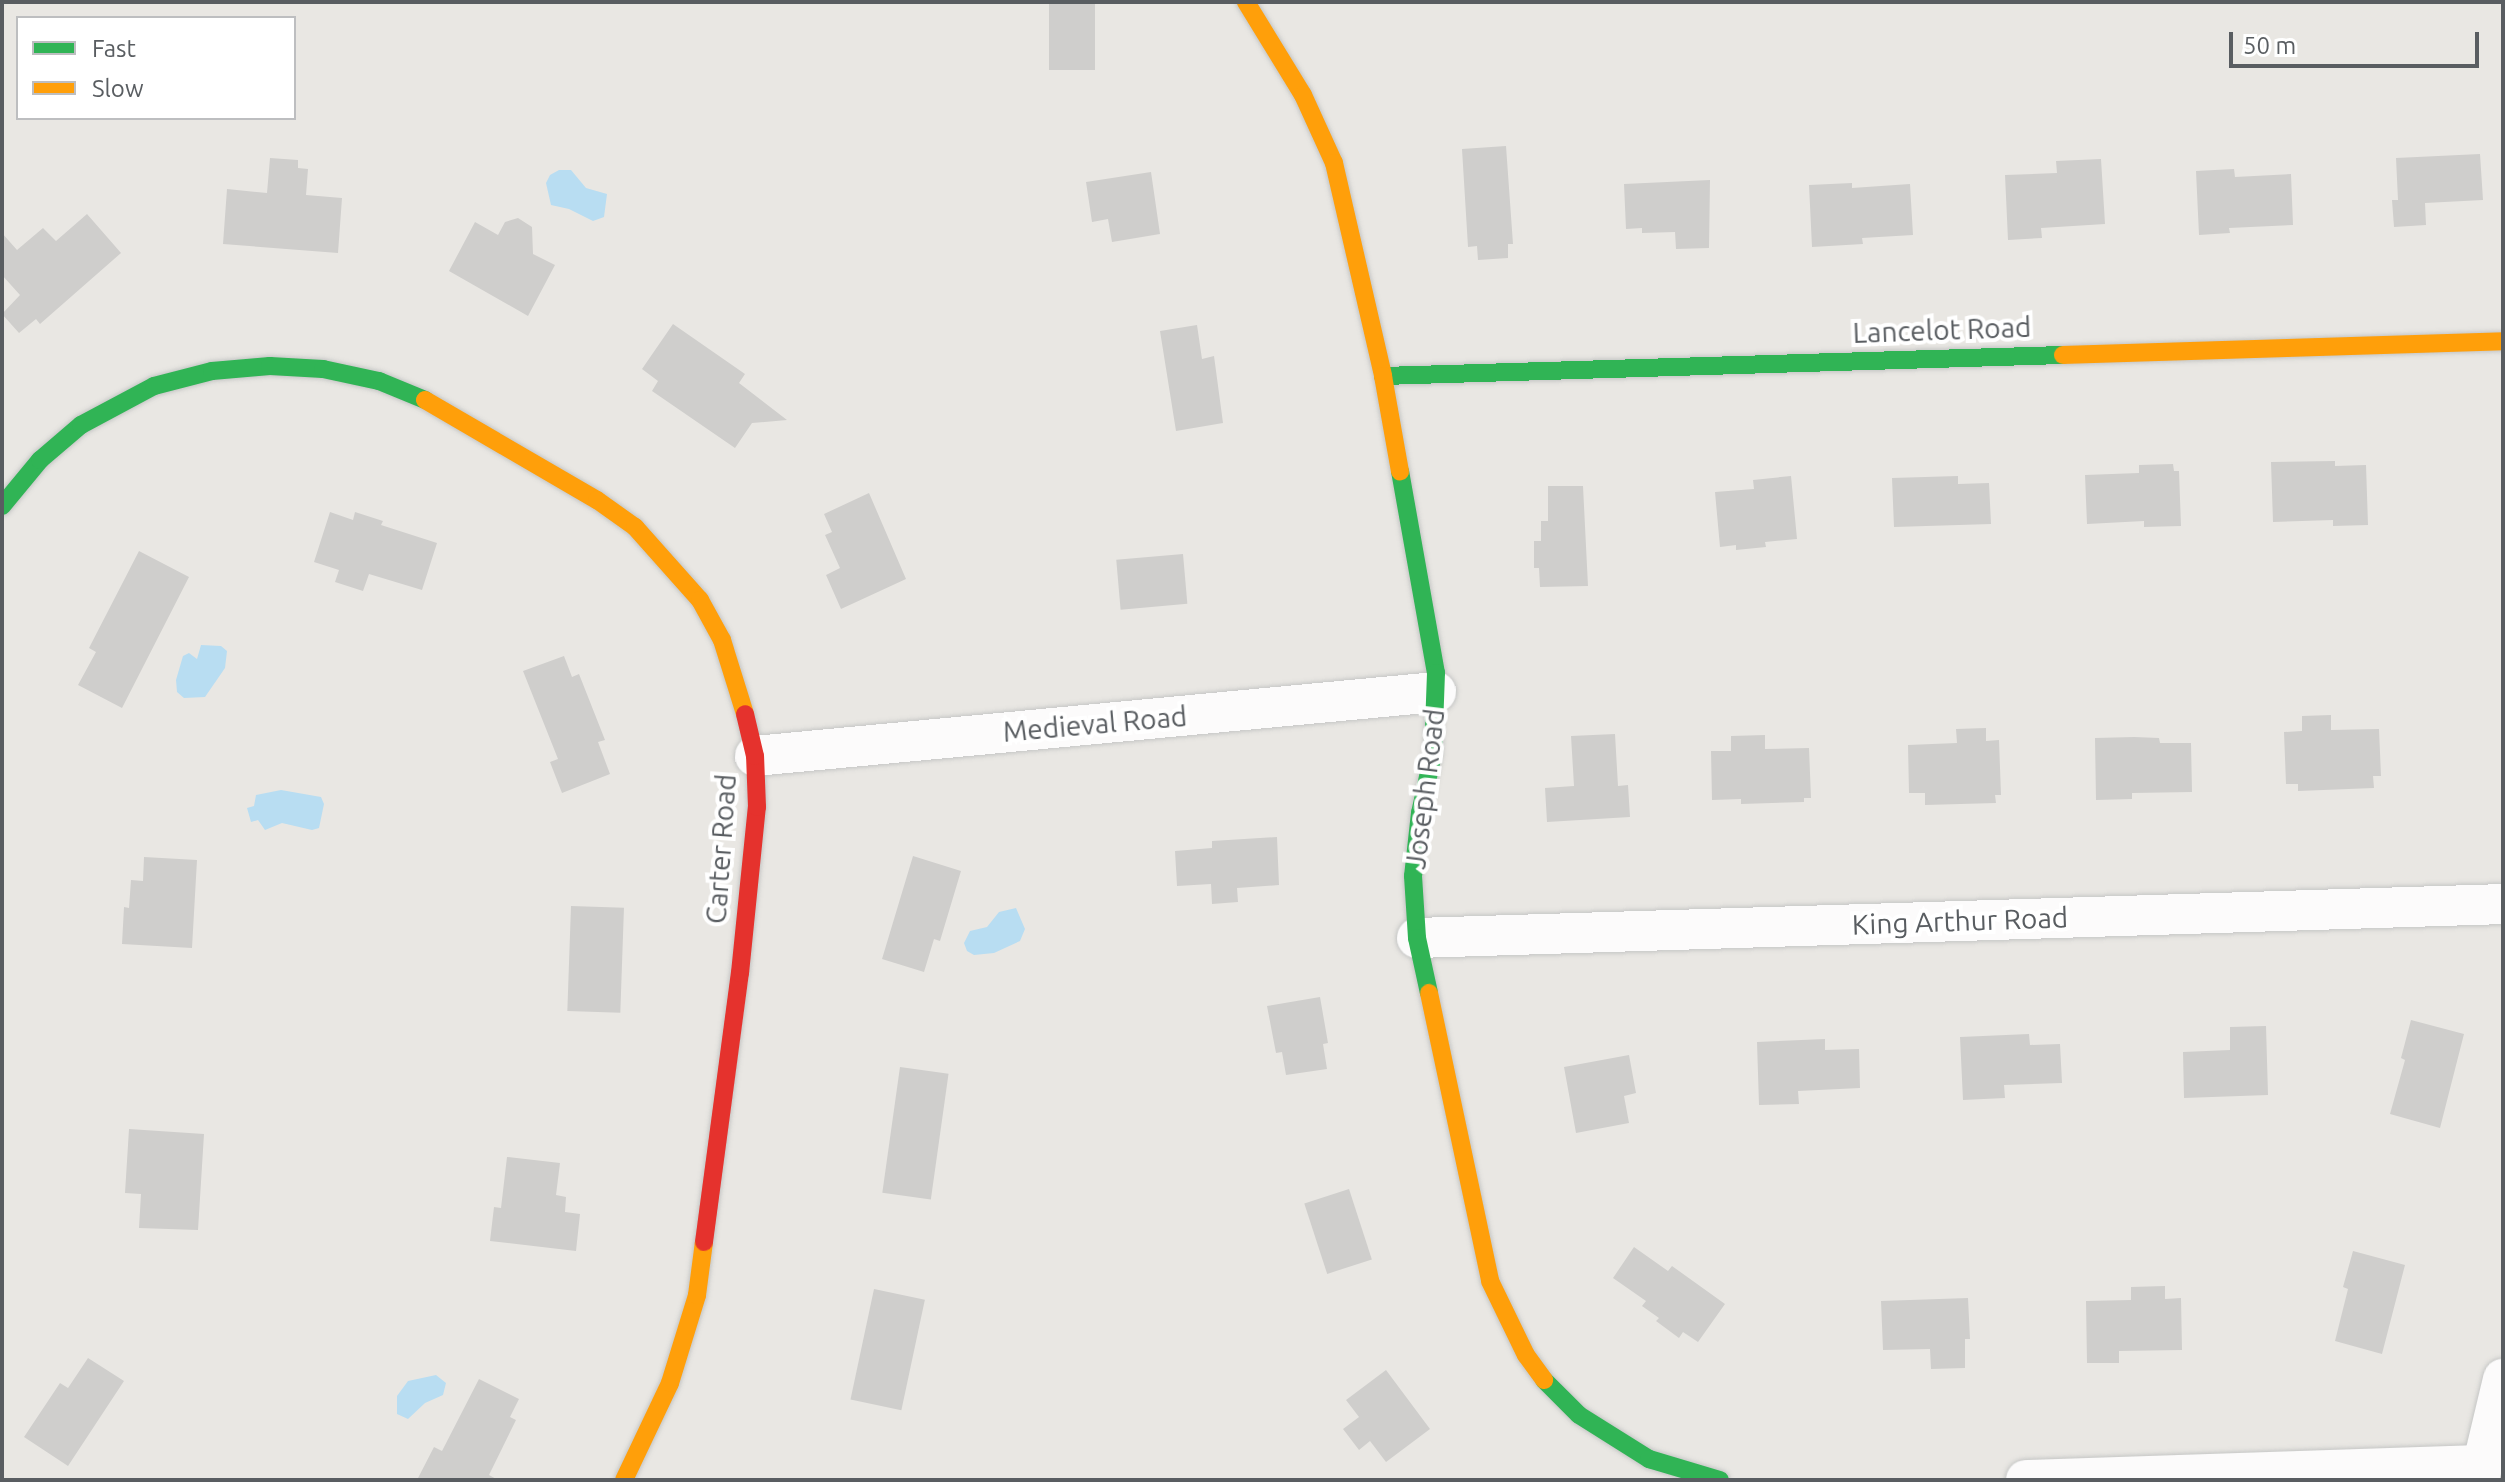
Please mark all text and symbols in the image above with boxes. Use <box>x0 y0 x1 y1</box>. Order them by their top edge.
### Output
legend <box>16 16 296 120</box>
scale bar <box>2233 16 2483 66</box>
text: 50 m <box>2243 32 2296 59</box>
text: Fast <box>92 35 136 62</box>
text: Slow <box>92 75 144 102</box>
street label: Lancelot Road <box>1852 310 2032 350</box>
street label: Medieval Road <box>1002 699 1188 749</box>
street label: Joseph Road <box>1399 707 1451 871</box>
street label: Carter Road <box>699 773 743 925</box>
street label: King Arthur Road <box>1851 900 2069 942</box>

